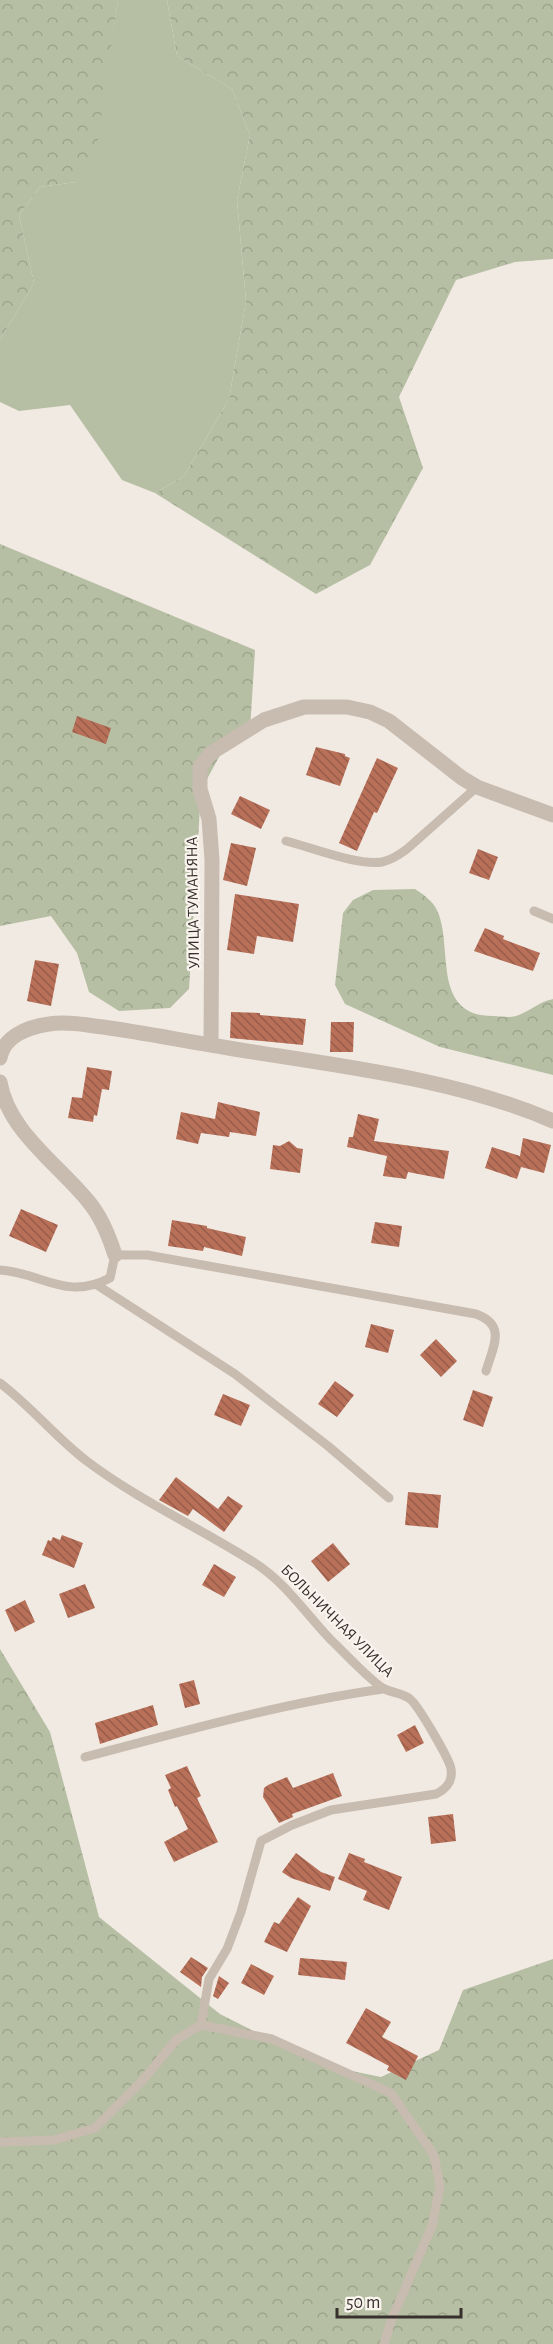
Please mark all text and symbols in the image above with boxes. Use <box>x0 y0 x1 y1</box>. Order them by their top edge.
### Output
street label: УЛИЦА ТУМАНЯНА <box>184 836 202 969</box>
street label: БОЛЬНИЧНАЯ УЛИЦА <box>278 1561 397 1681</box>
scale bar <box>337 2281 462 2319</box>
text: 50 m <box>346 2294 380 2312</box>

